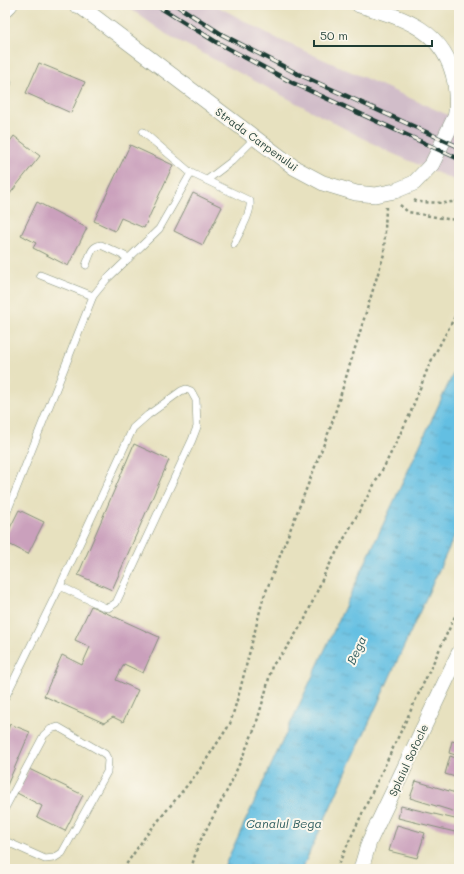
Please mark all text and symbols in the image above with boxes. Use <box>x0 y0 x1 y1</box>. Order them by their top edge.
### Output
scale bar <box>314 22 432 48</box>
text: 50 m <box>320 27 348 43</box>
street label: Strada Carpenului <box>213 104 301 174</box>
water label: Bega <box>343 633 369 667</box>
street label: Splaiul Sofocle <box>385 721 431 798</box>
water label: Canalul Bega <box>246 815 322 831</box>

